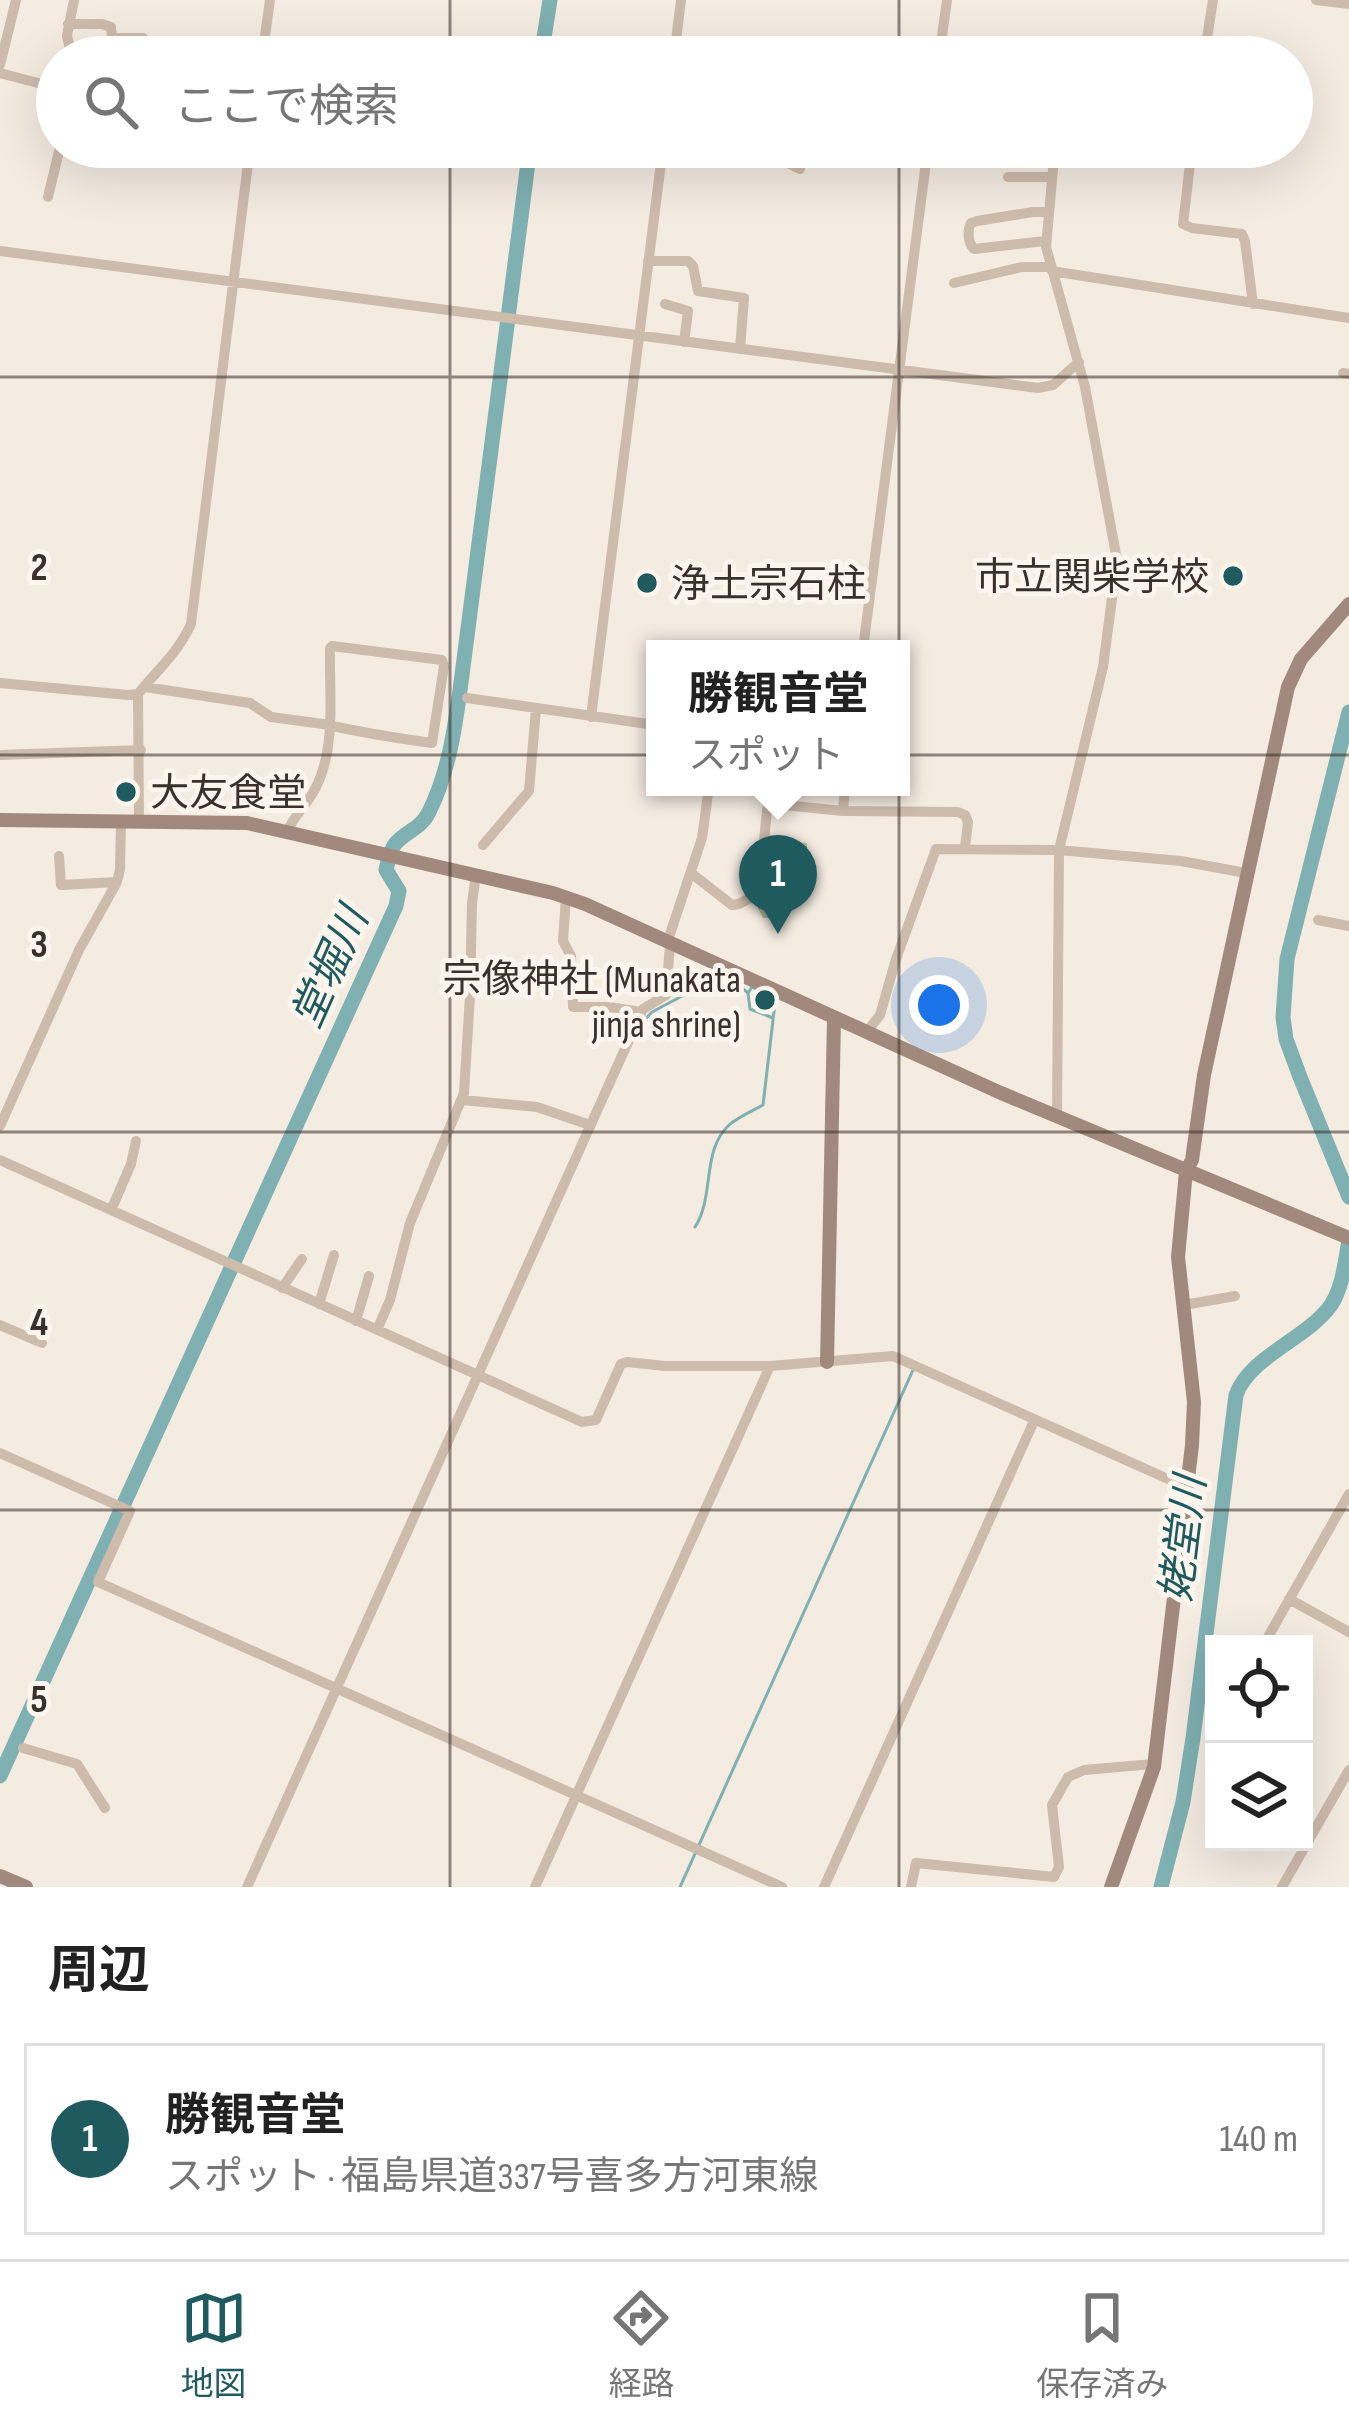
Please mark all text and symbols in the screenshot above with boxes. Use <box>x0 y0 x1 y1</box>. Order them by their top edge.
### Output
search box <box>36 36 1313 168</box>
icon: search <box>78 69 144 135</box>
text: ここで検索 <box>174 80 399 135</box>
text: 2 <box>30 545 48 592</box>
place label: 市立関柴学校 <box>975 555 1209 602</box>
place label: 浄土宗石柱 <box>671 562 866 609</box>
marker: 市立関柴学校 <box>1220 563 1246 589</box>
marker: 浄土宗石柱 <box>634 570 660 596</box>
popup <box>646 640 910 796</box>
text: 勝観音堂 <box>688 668 868 723</box>
text: スポット <box>688 733 844 780</box>
place label: 大友食堂 <box>150 771 306 818</box>
marker: 大友食堂 <box>113 779 139 805</box>
pin: 1 <box>739 835 817 934</box>
water label: 堂堀川 <box>282 896 382 1036</box>
text: 3 <box>30 922 48 969</box>
place label: 宗像神社 (Munakata jinja shrine) <box>443 957 741 1049</box>
your location <box>909 975 969 1035</box>
marker: 宗像神社 (Munakata jinja shrine) <box>752 987 778 1013</box>
text: 4 <box>30 1300 48 1347</box>
water label: 姥堂川 <box>1151 1470 1218 1605</box>
map controls <box>1205 1635 1313 1851</box>
button: locate <box>1205 1635 1313 1743</box>
text: 5 <box>30 1677 48 1724</box>
button: layers <box>1205 1743 1313 1851</box>
text: 周辺 <box>48 1941 150 2002</box>
text: 勝観音堂 <box>165 2089 345 2144</box>
text: 1 <box>82 2116 98 2163</box>
text: 140 m <box>1219 2116 1298 2163</box>
text: スポット · 福島県道337号喜多方河東線 <box>165 2154 819 2201</box>
tab: 地図 <box>181 2285 247 2405</box>
tab: 経路 <box>608 2285 674 2405</box>
tab: 保存済み <box>1036 2285 1168 2405</box>

